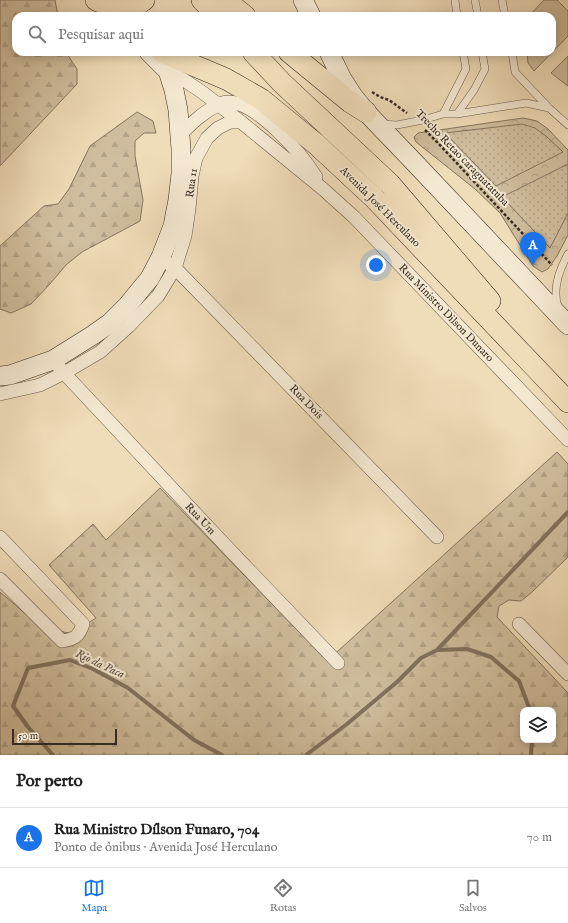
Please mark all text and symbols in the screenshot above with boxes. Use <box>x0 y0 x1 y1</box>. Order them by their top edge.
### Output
search box <box>12 12 556 56</box>
icon: search <box>26 23 48 45</box>
text: Pesquisar aqui <box>58 25 144 44</box>
street label: Trecho Retao caraguatatuba <box>412 107 512 209</box>
street label: Avenida José Herculano <box>336 163 423 250</box>
street label: Rua 11 <box>183 167 201 199</box>
pin: A <box>520 232 546 265</box>
your location <box>366 255 386 275</box>
street label: Rua Ministro Dilson Dunaro <box>395 261 497 365</box>
street label: Rua Dois <box>286 382 326 422</box>
street label: Rua Um <box>182 500 219 538</box>
water label: Rio da Paca <box>73 646 127 682</box>
map controls <box>520 707 556 743</box>
button: layers <box>520 707 556 743</box>
scale bar <box>12 727 117 746</box>
text: 50 m <box>18 729 38 743</box>
text: Por perto <box>16 771 83 792</box>
text: Rua Ministro Dílson Funaro, 704 <box>54 820 259 839</box>
text: A <box>25 829 33 846</box>
text: 70 m <box>527 829 552 846</box>
text: Ponto de ônibus · Avenida José Herculano <box>54 839 278 856</box>
tab: Mapa <box>81 877 107 915</box>
tab: Rotas <box>270 877 296 915</box>
tab: Salvos <box>459 877 487 915</box>

